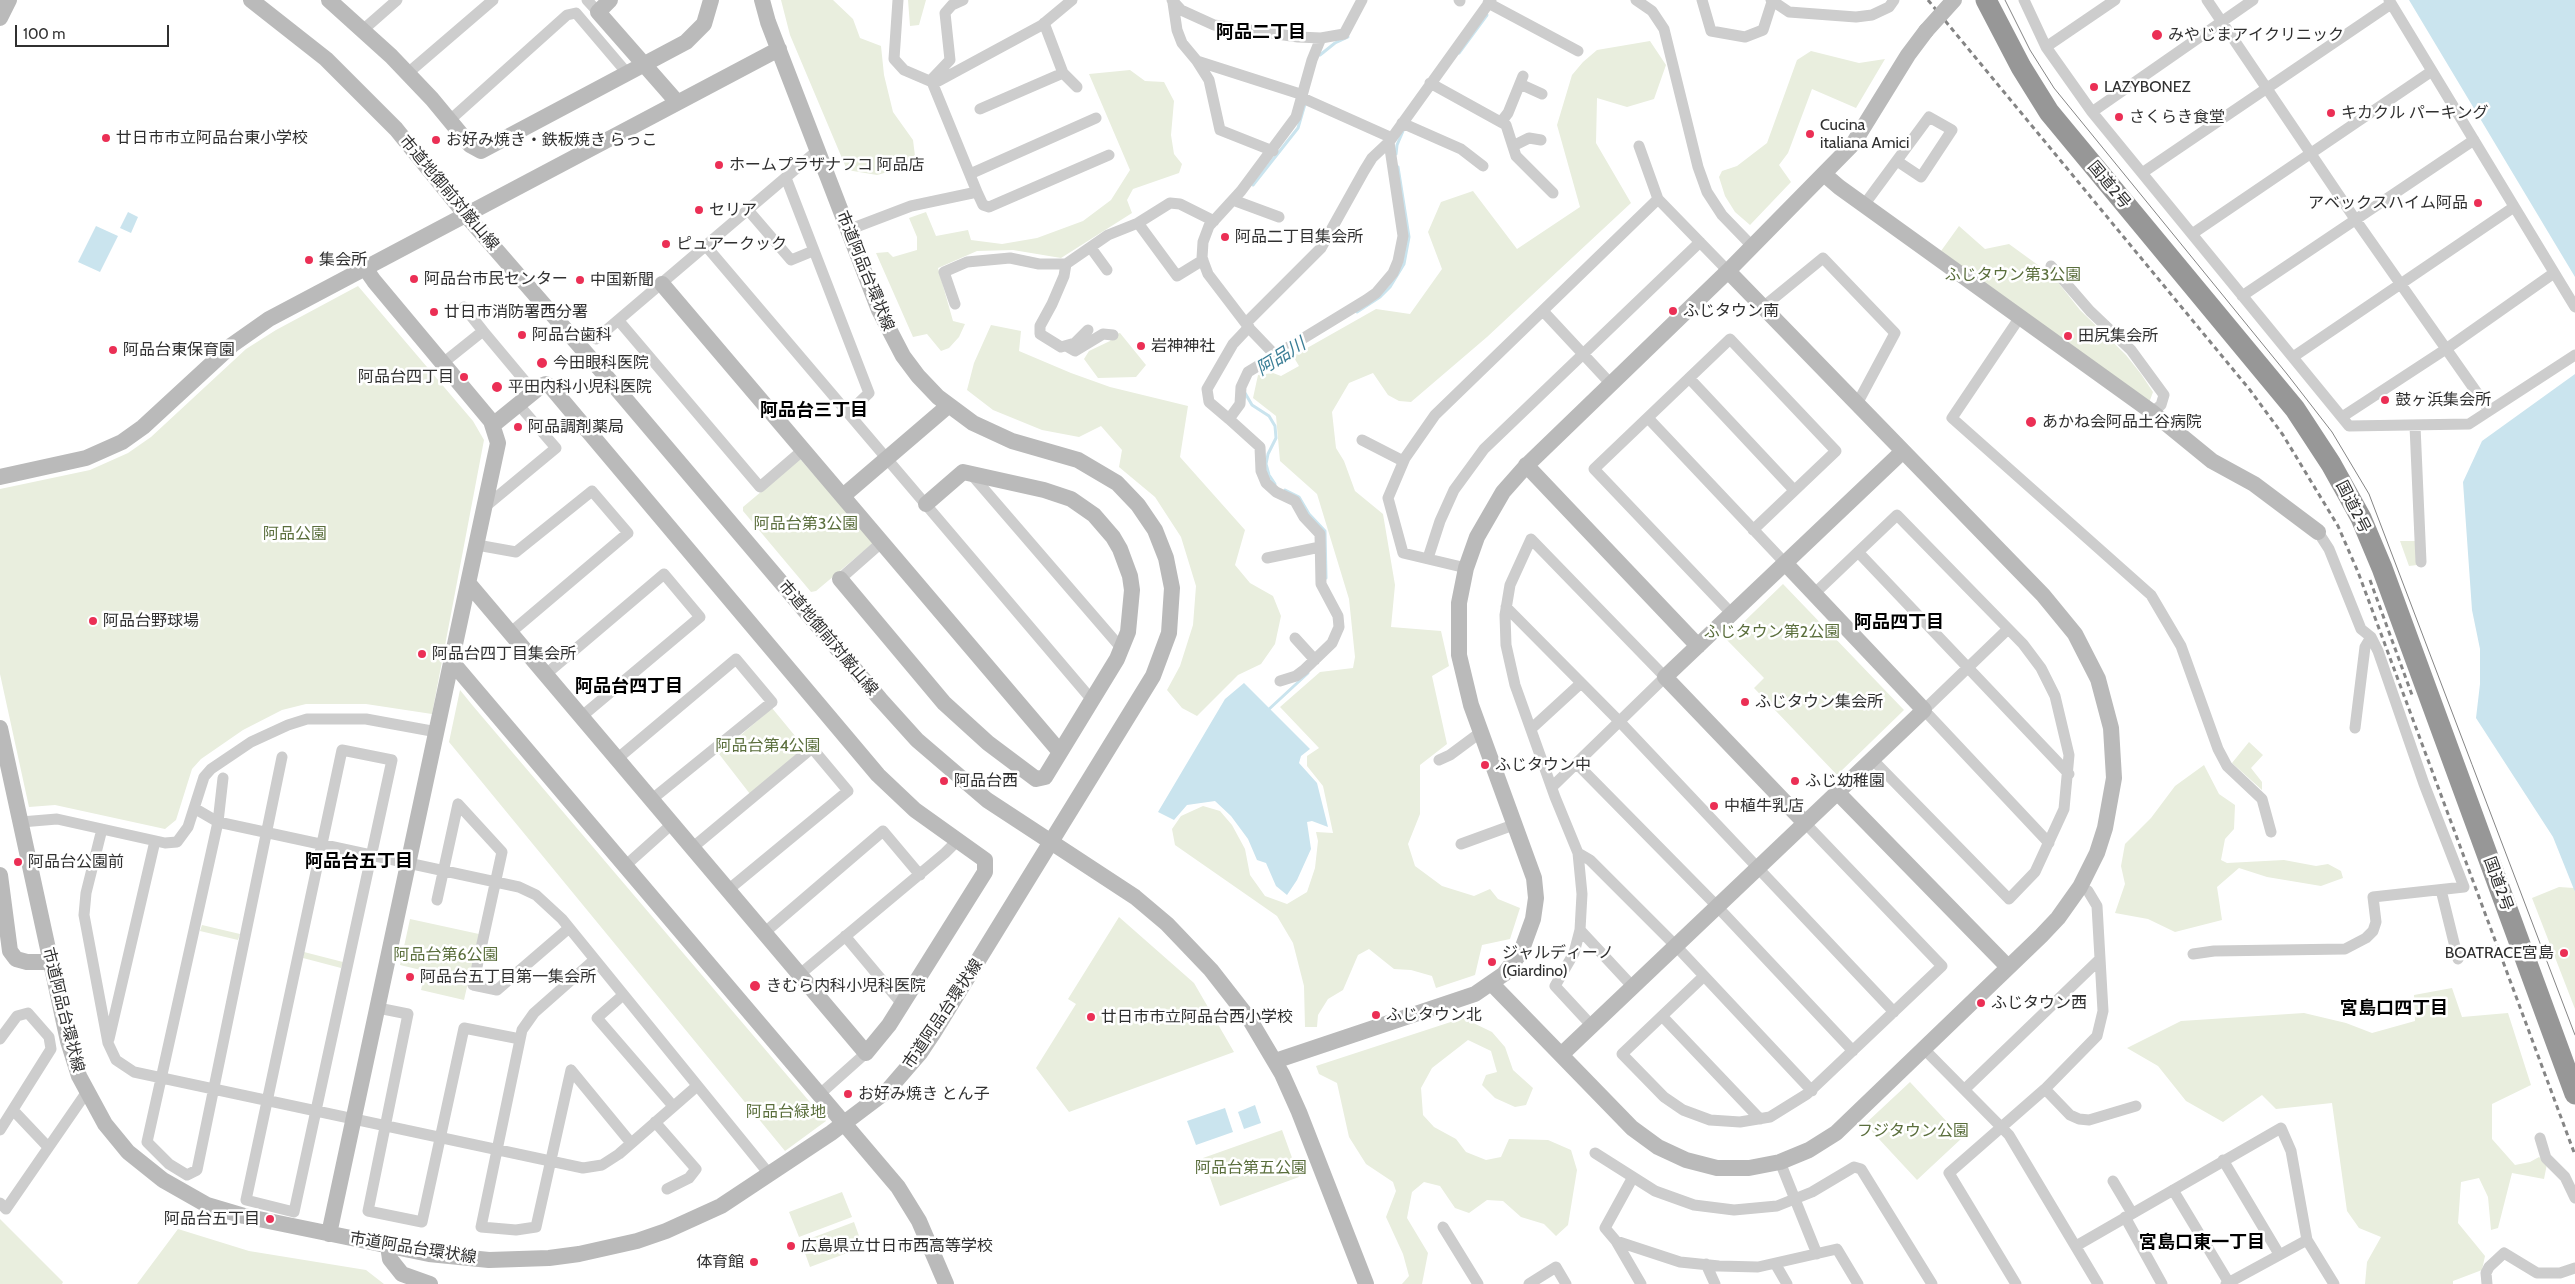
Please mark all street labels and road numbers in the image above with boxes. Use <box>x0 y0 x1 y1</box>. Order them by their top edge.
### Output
street label: 市道地御前対厳山線 <box>395 132 503 254</box>
street label: 国道2号 <box>2084 157 2134 213</box>
street label: 市道阿品台環状線 <box>832 208 898 334</box>
street label: 国道2号 <box>2332 478 2374 536</box>
street label: 市道地御前対厳山線 <box>774 577 882 699</box>
street label: 国道2号 <box>2479 854 2517 914</box>
street label: 市道阿品台環状線 <box>38 946 88 1074</box>
street label: 市道阿品台環状線 <box>899 956 987 1072</box>
street label: 市道阿品台環状線 <box>348 1229 478 1267</box>

